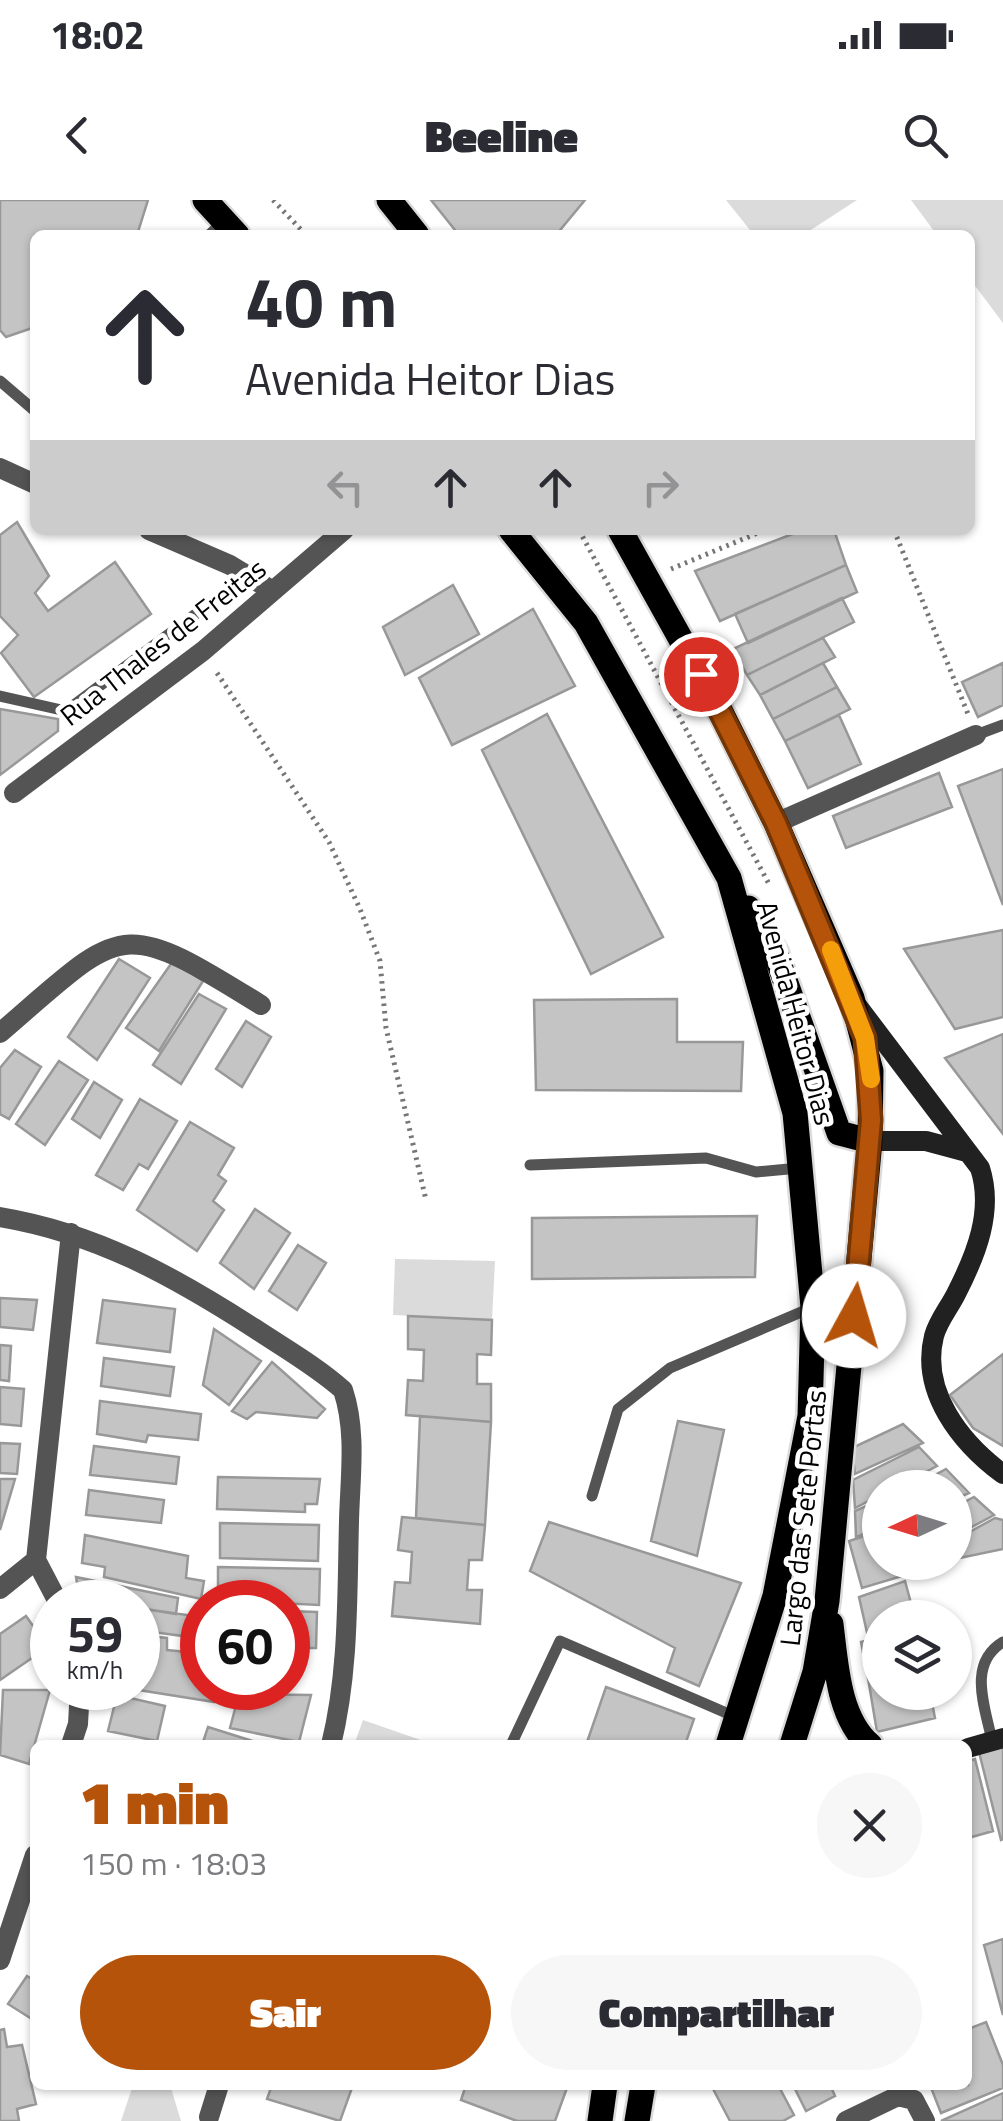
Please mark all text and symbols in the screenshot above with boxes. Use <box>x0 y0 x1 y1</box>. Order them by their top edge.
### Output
text: 18:02 <box>50 6 145 64</box>
text: Beeline <box>425 101 578 169</box>
icon: back <box>50 108 105 163</box>
icon: search <box>898 108 953 163</box>
text: 40 m <box>245 248 398 354</box>
icon: ahead <box>80 270 210 400</box>
text: Avenida Heitor Dias <box>245 344 615 412</box>
icon: left <box>318 460 373 515</box>
icon: ahead <box>423 460 478 515</box>
icon: ahead <box>528 460 583 515</box>
icon: right <box>633 460 688 515</box>
street label: Rua Thales de Freitas <box>50 547 275 736</box>
pin <box>659 632 744 717</box>
icon: arrive <box>674 647 729 702</box>
street label: Avenida Heitor Dias <box>746 896 847 1130</box>
position arrow <box>802 1264 906 1368</box>
street label: Largo das Sete Portas <box>768 1388 837 1648</box>
north arrow <box>862 1470 972 1580</box>
map controls <box>862 1470 972 1710</box>
speed limit sign: 60 <box>180 1580 310 1710</box>
text: 59 <box>67 1595 123 1671</box>
button: layers <box>862 1600 972 1710</box>
text: km/h <box>67 1651 123 1689</box>
text: 1 min <box>80 1756 229 1847</box>
button: close <box>817 1773 922 1878</box>
text: 150 m · 18:03 <box>80 1839 267 1887</box>
button: Sair <box>80 1955 491 2070</box>
button: Compartilhar <box>511 1955 922 2070</box>

